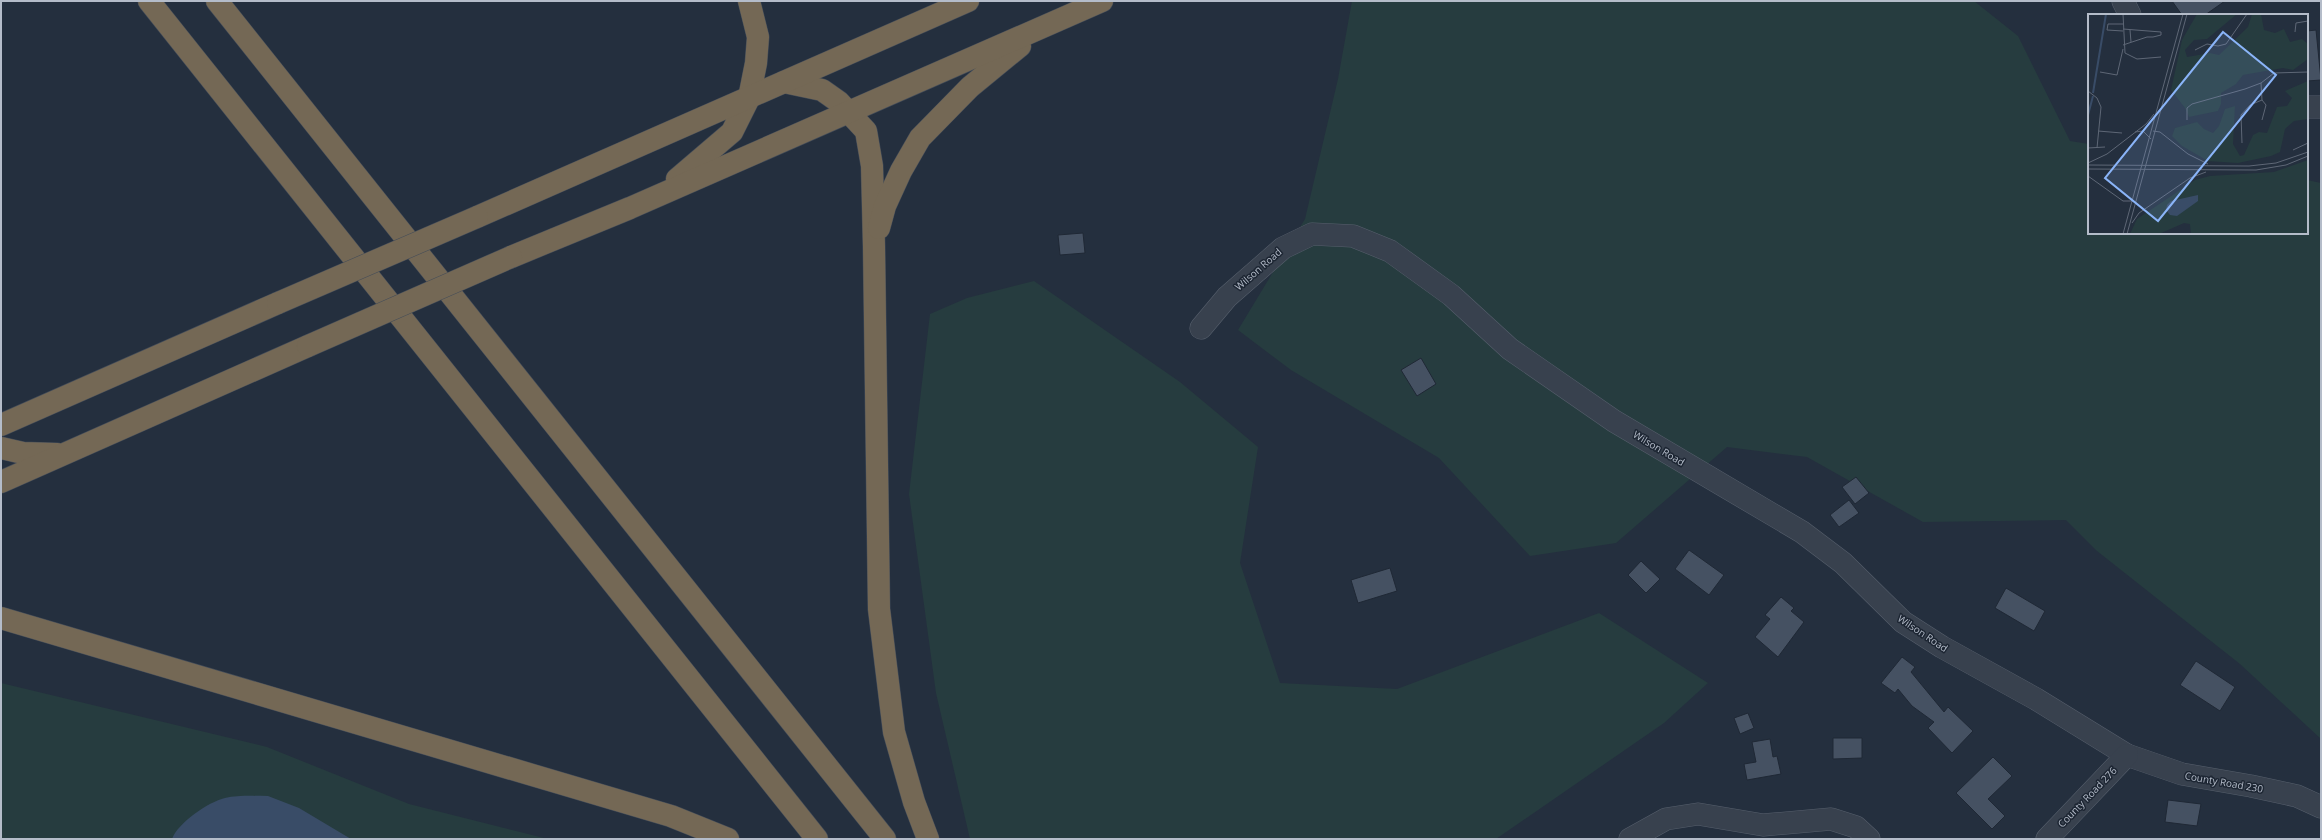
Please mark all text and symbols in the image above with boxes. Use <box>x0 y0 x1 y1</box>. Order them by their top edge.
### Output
inset map <box>2088 14 2308 234</box>
street label: Wilson Road <box>1232 245 1284 293</box>
street label: Wilson Road <box>1631 427 1687 469</box>
street label: Wilson Road <box>1895 611 1951 655</box>
street label: County Road 276 <box>2054 763 2120 830</box>
street label: County Road 230 <box>2184 768 2265 796</box>

